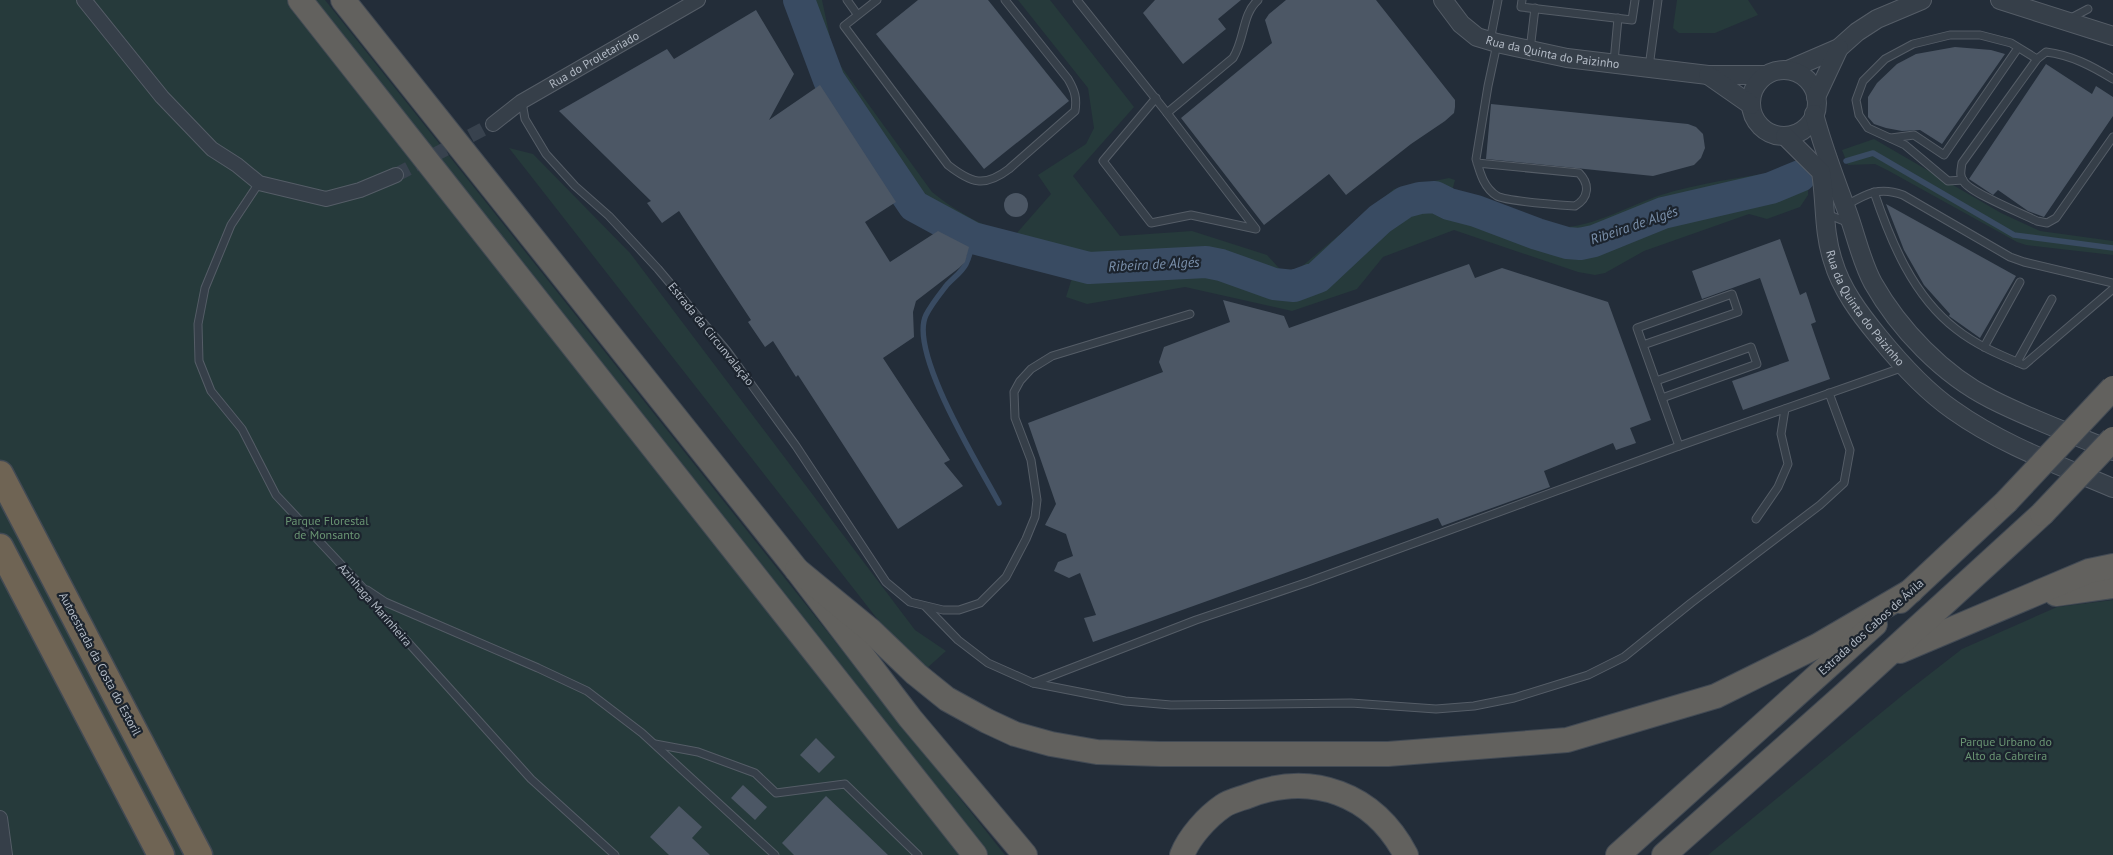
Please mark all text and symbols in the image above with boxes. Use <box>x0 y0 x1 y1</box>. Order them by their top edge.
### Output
street label: Rua do Proletariado <box>546 28 642 91</box>
street label: Rua da Quinta do Paizinho <box>1484 32 1620 71</box>
water label: Ribeira de Algés <box>1588 201 1681 248</box>
street label: Rua da Quinta do Paizinho <box>1823 248 1908 369</box>
water label: Ribeira de Algés <box>1108 253 1201 275</box>
street label: Estrada da Circunvalação <box>665 279 758 388</box>
park label: Parque Florestal de Monsanto <box>285 513 369 542</box>
street label: Azinhaga Marinheira <box>335 560 416 649</box>
street label: Estrada dos Cabos de Ávila <box>1815 575 1926 678</box>
street label: Autoestrada da Costa do Estoril <box>56 590 145 738</box>
park label: Parque Urbano do Alto da Cabreira <box>1960 734 2052 763</box>

